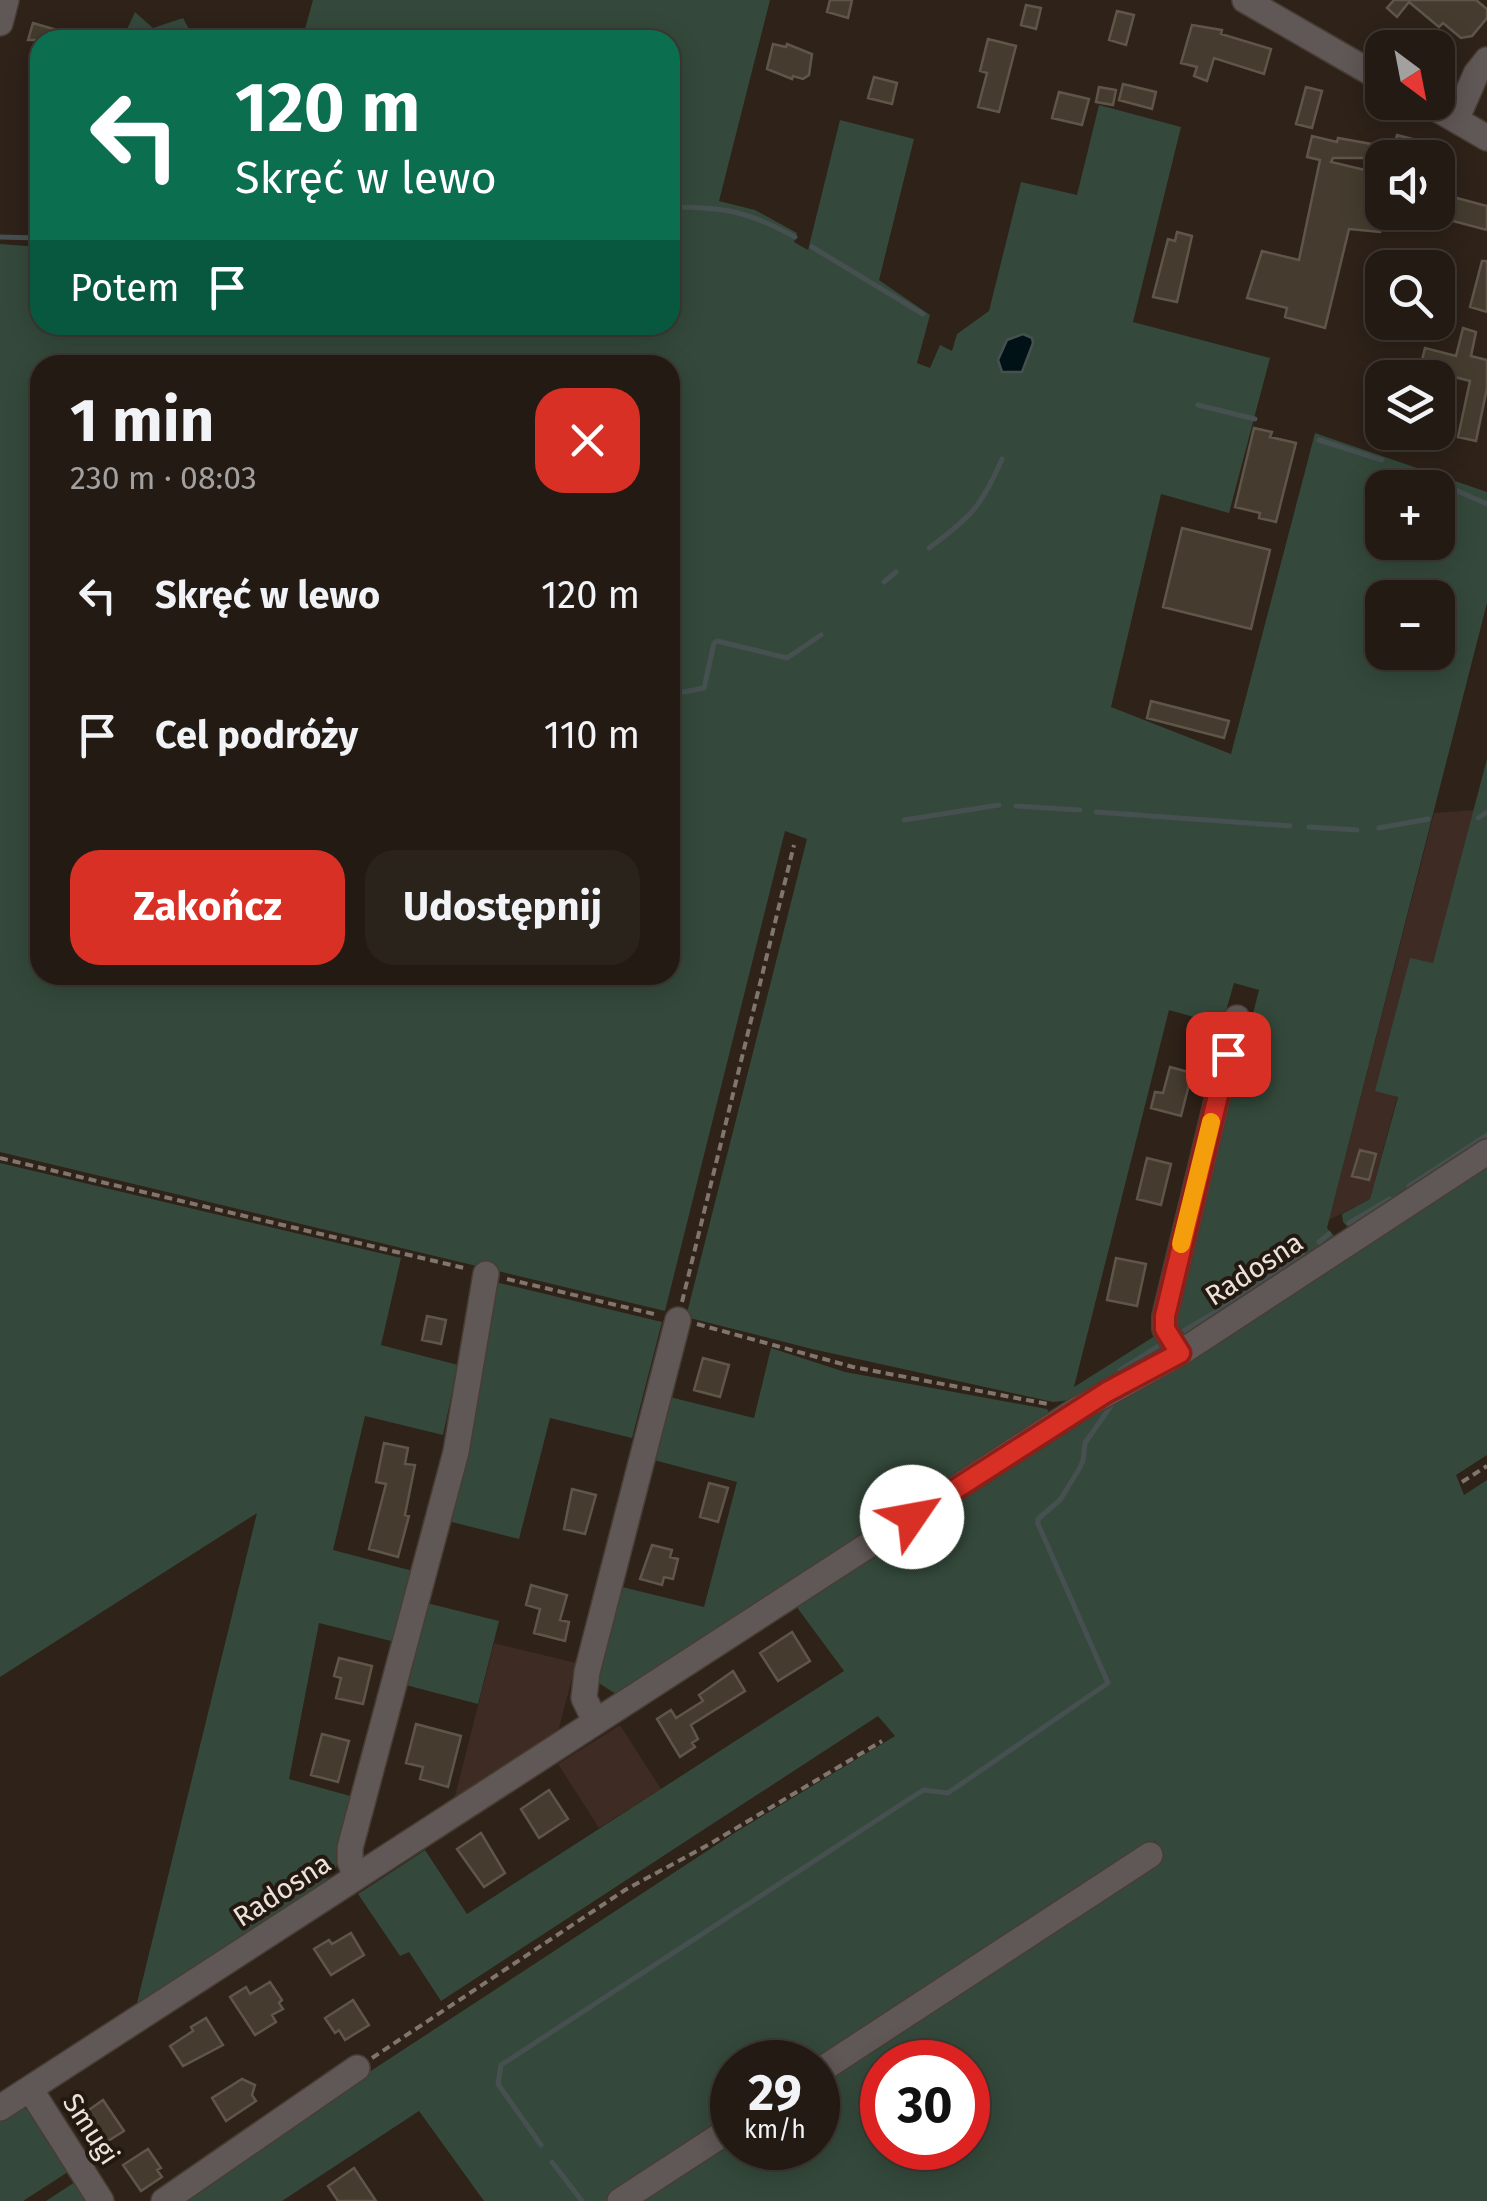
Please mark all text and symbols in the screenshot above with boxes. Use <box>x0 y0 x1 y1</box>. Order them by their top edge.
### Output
north arrow <box>1365 30 1455 120</box>
map controls <box>1365 30 1455 670</box>
text: 120 m <box>235 66 420 150</box>
icon: left <box>70 70 200 200</box>
button: sound <box>1365 140 1455 230</box>
text: Skręć w lewo <box>235 151 497 205</box>
button: search <box>1365 250 1455 340</box>
icon: arrive <box>200 260 255 315</box>
text: Potem <box>70 265 180 311</box>
button: layers <box>1365 360 1455 450</box>
text: 1 min <box>70 385 214 457</box>
button: close <box>535 388 640 493</box>
text: 230 m · 08:03 <box>70 459 257 497</box>
button: + <box>1365 470 1455 560</box>
icon: left <box>70 568 125 623</box>
text: Skręć w lewo <box>155 572 380 618</box>
text: 120 m <box>541 572 640 618</box>
button: − <box>1365 580 1455 670</box>
icon: arrive <box>70 708 125 763</box>
text: Cel podróży <box>155 712 358 758</box>
text: 110 m <box>544 712 640 758</box>
button: Zakończ <box>70 850 345 965</box>
button: Udostępnij <box>365 850 640 965</box>
pin <box>1186 1012 1271 1097</box>
icon: arrive <box>1201 1027 1256 1082</box>
street label: Radosna <box>1199 1225 1309 1313</box>
position arrow <box>860 1465 964 1569</box>
street label: Radosna <box>227 1846 337 1934</box>
speed limit sign: 30 <box>860 2040 990 2170</box>
text: 29 <box>748 2063 802 2123</box>
street label: Smugi <box>56 2087 126 2171</box>
text: km/h <box>744 2115 806 2145</box>

